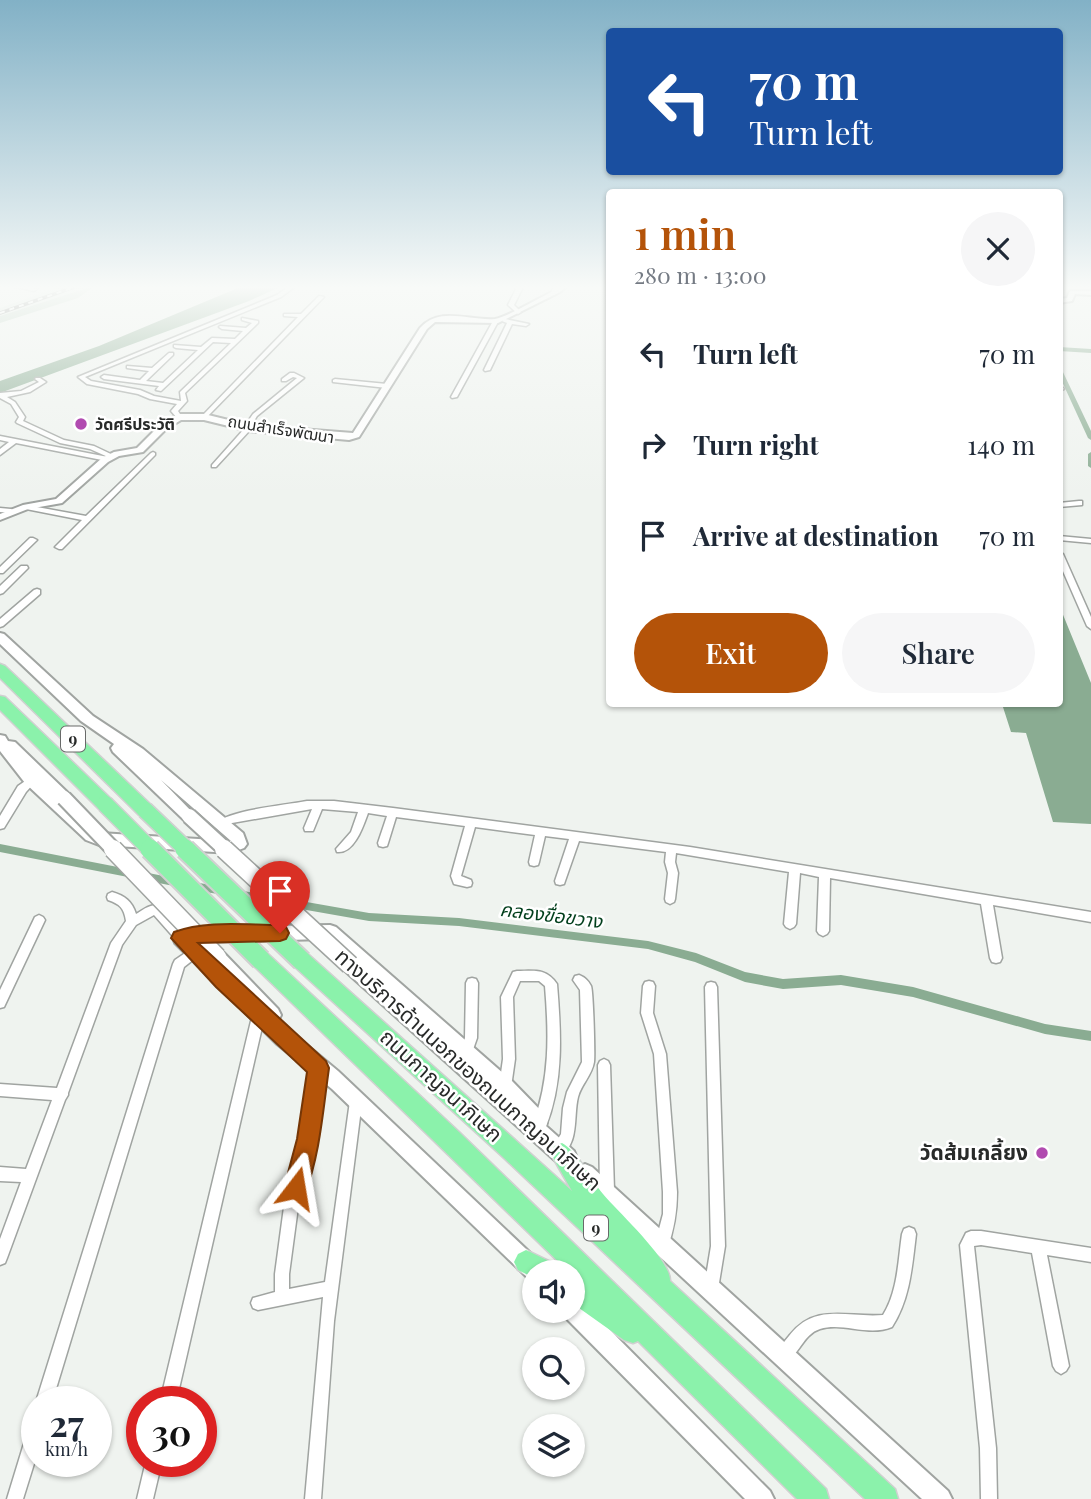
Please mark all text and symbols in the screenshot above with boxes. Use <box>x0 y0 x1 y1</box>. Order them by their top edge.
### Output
text: 70 m <box>749 47 859 112</box>
icon: left <box>634 56 725 147</box>
text: Turn left <box>749 110 873 153</box>
text: 1 min <box>634 205 736 261</box>
button: close <box>961 212 1035 286</box>
text: 280 m · 13:00 <box>634 259 767 290</box>
icon: left <box>634 335 672 373</box>
text: Turn left <box>693 336 798 371</box>
text: 70 m <box>979 336 1035 371</box>
street label: ถนนสำเร็จพัฒนา <box>226 410 336 447</box>
place label: วัดศรีประวัติ <box>95 413 175 434</box>
marker: วัดศรีประวัติ <box>73 416 89 432</box>
icon: right <box>634 426 672 464</box>
text: Turn right <box>693 427 819 462</box>
text: 140 m <box>967 427 1035 462</box>
icon: arrive <box>634 517 672 555</box>
text: Arrive at destination <box>693 518 939 553</box>
text: 70 m <box>979 518 1035 553</box>
button: Exit <box>634 613 828 693</box>
button: Share <box>842 613 1035 693</box>
road number: 9 <box>61 726 85 752</box>
pin <box>250 861 310 933</box>
icon: arrive <box>261 872 299 910</box>
water label: คลองขื่อขวาง <box>499 895 604 933</box>
street label: ทางบริการด้านนอกของถนนกาญจนาภิเษก <box>330 944 606 1196</box>
street label: ถนนกาญจนาภิเษก <box>375 1024 507 1148</box>
place label: วัดส้มเกลี้ยง <box>920 1137 1028 1165</box>
marker: วัดส้มเกลี้ยง <box>1034 1145 1050 1161</box>
position arrow <box>259 1151 333 1225</box>
road number: 9 <box>584 1216 608 1240</box>
map controls <box>522 1260 585 1477</box>
button: sound <box>522 1260 585 1323</box>
button: search <box>522 1337 585 1400</box>
speed limit sign: 30 <box>126 1386 217 1477</box>
text: 27 <box>49 1399 84 1446</box>
button: layers <box>522 1414 585 1477</box>
text: km/h <box>45 1437 88 1461</box>

